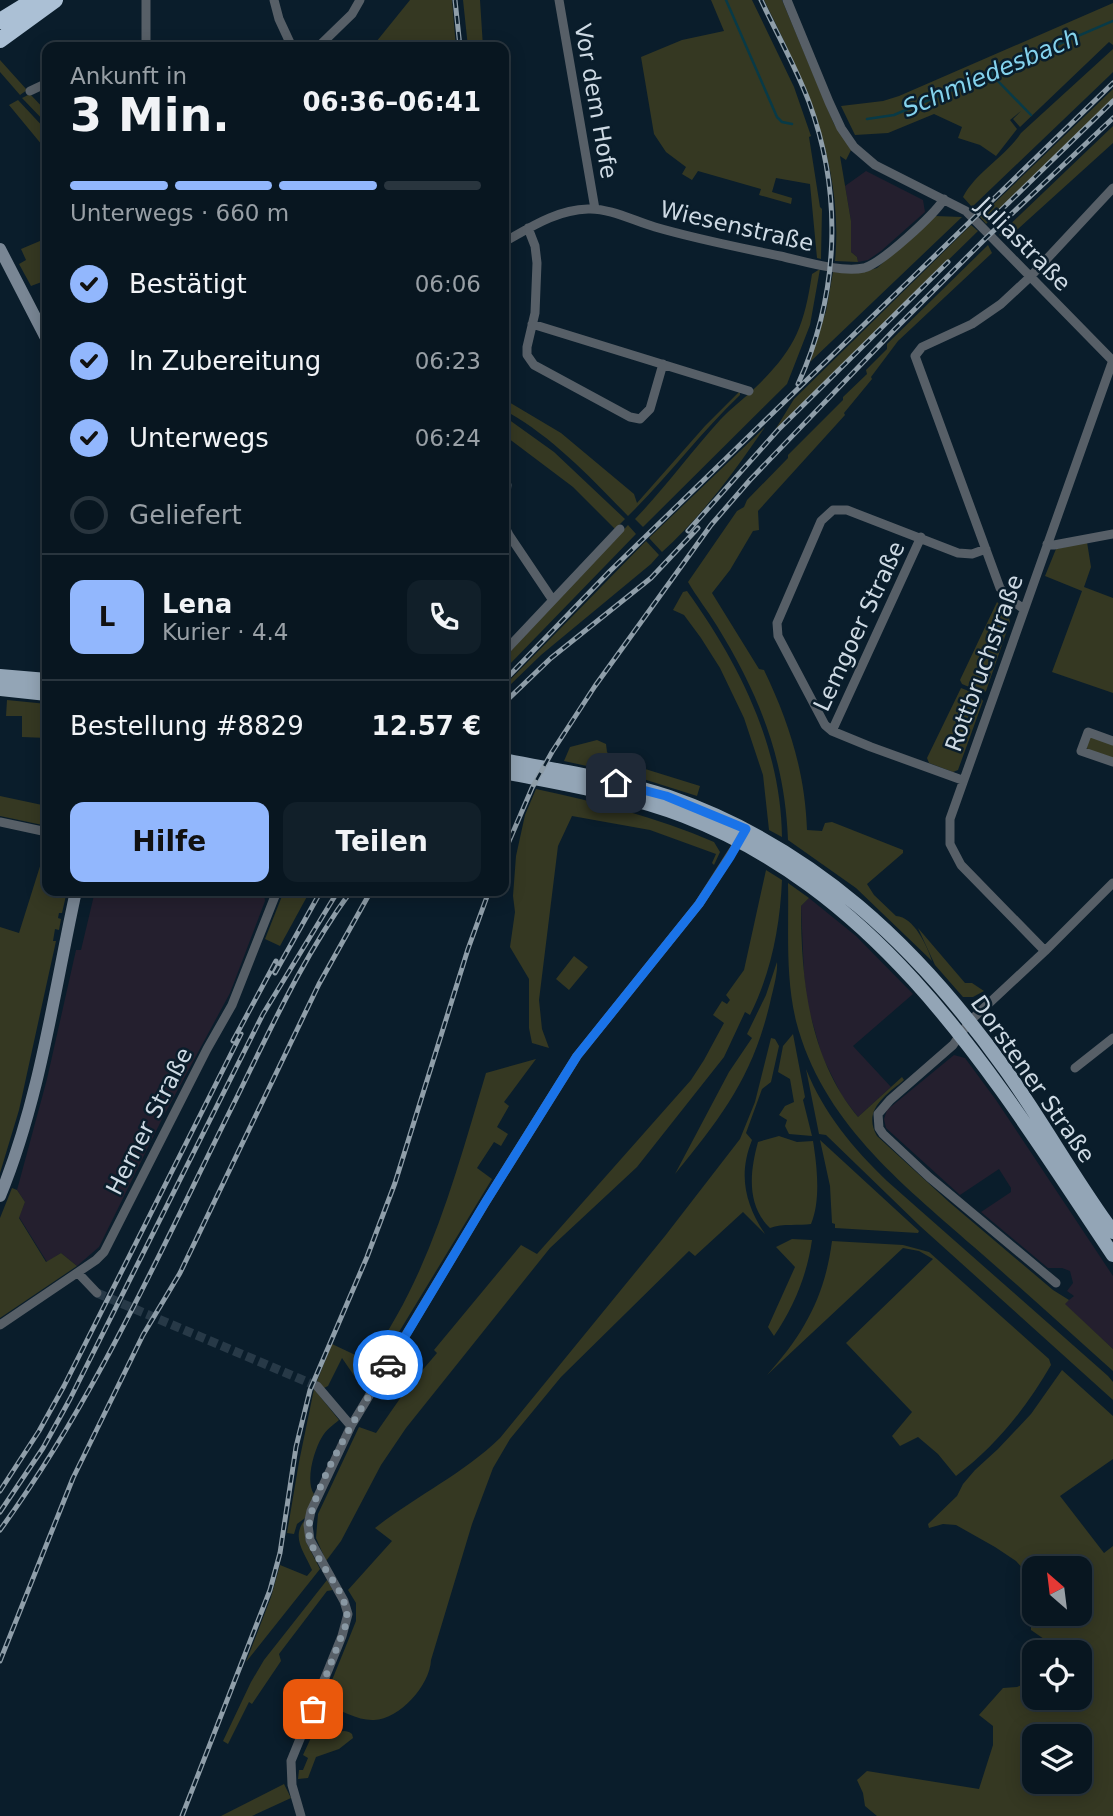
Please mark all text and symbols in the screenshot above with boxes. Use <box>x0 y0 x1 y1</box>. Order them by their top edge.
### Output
street label: Vor dem Hofe <box>570 21 622 181</box>
water label: Schmiedesbach <box>898 23 1084 123</box>
text: Ankunft in <box>70 63 187 89</box>
text: 06:36–06:41 <box>302 87 481 117</box>
text: 3 Min. <box>70 88 230 142</box>
street label: Juliastraße <box>970 190 1076 296</box>
street label: Wiesenstraße <box>658 196 816 256</box>
text: Unterwegs · 660 m <box>70 200 289 226</box>
icon: check <box>70 265 108 303</box>
text: Bestätigt <box>129 269 247 299</box>
text: 06:06 <box>415 271 481 297</box>
icon: check <box>70 342 108 380</box>
text: In Zubereitung <box>129 346 321 376</box>
text: 06:23 <box>415 348 481 374</box>
icon: check <box>70 419 108 457</box>
text: Unterwegs <box>129 423 269 453</box>
text: 06:24 <box>415 425 481 451</box>
text: Geliefert <box>129 500 242 530</box>
street label: Lemgoer Straße <box>808 537 910 715</box>
street label: Rottbruchstraße <box>940 571 1028 755</box>
button: phone <box>407 580 481 654</box>
text: Lena <box>162 589 232 619</box>
text: L <box>99 602 115 632</box>
text: Kurier · 4.4 <box>162 619 288 645</box>
text: Bestellung #8829 <box>70 711 304 741</box>
text: 12.57 € <box>372 711 481 741</box>
pin <box>586 753 646 813</box>
icon: home <box>597 764 635 802</box>
button: Hilfe <box>70 802 269 882</box>
button: Teilen <box>283 802 481 882</box>
street label: Dorstener Straße <box>966 991 1100 1167</box>
street label: Herner Straße <box>101 1043 197 1199</box>
courier <box>353 1330 423 1400</box>
icon: car <box>369 1346 407 1384</box>
north arrow <box>1022 1556 1092 1626</box>
map controls <box>1022 1556 1092 1794</box>
button: locate <box>1022 1640 1092 1710</box>
pin <box>283 1679 343 1739</box>
icon: bag <box>294 1690 332 1728</box>
button: layers <box>1022 1724 1092 1794</box>

